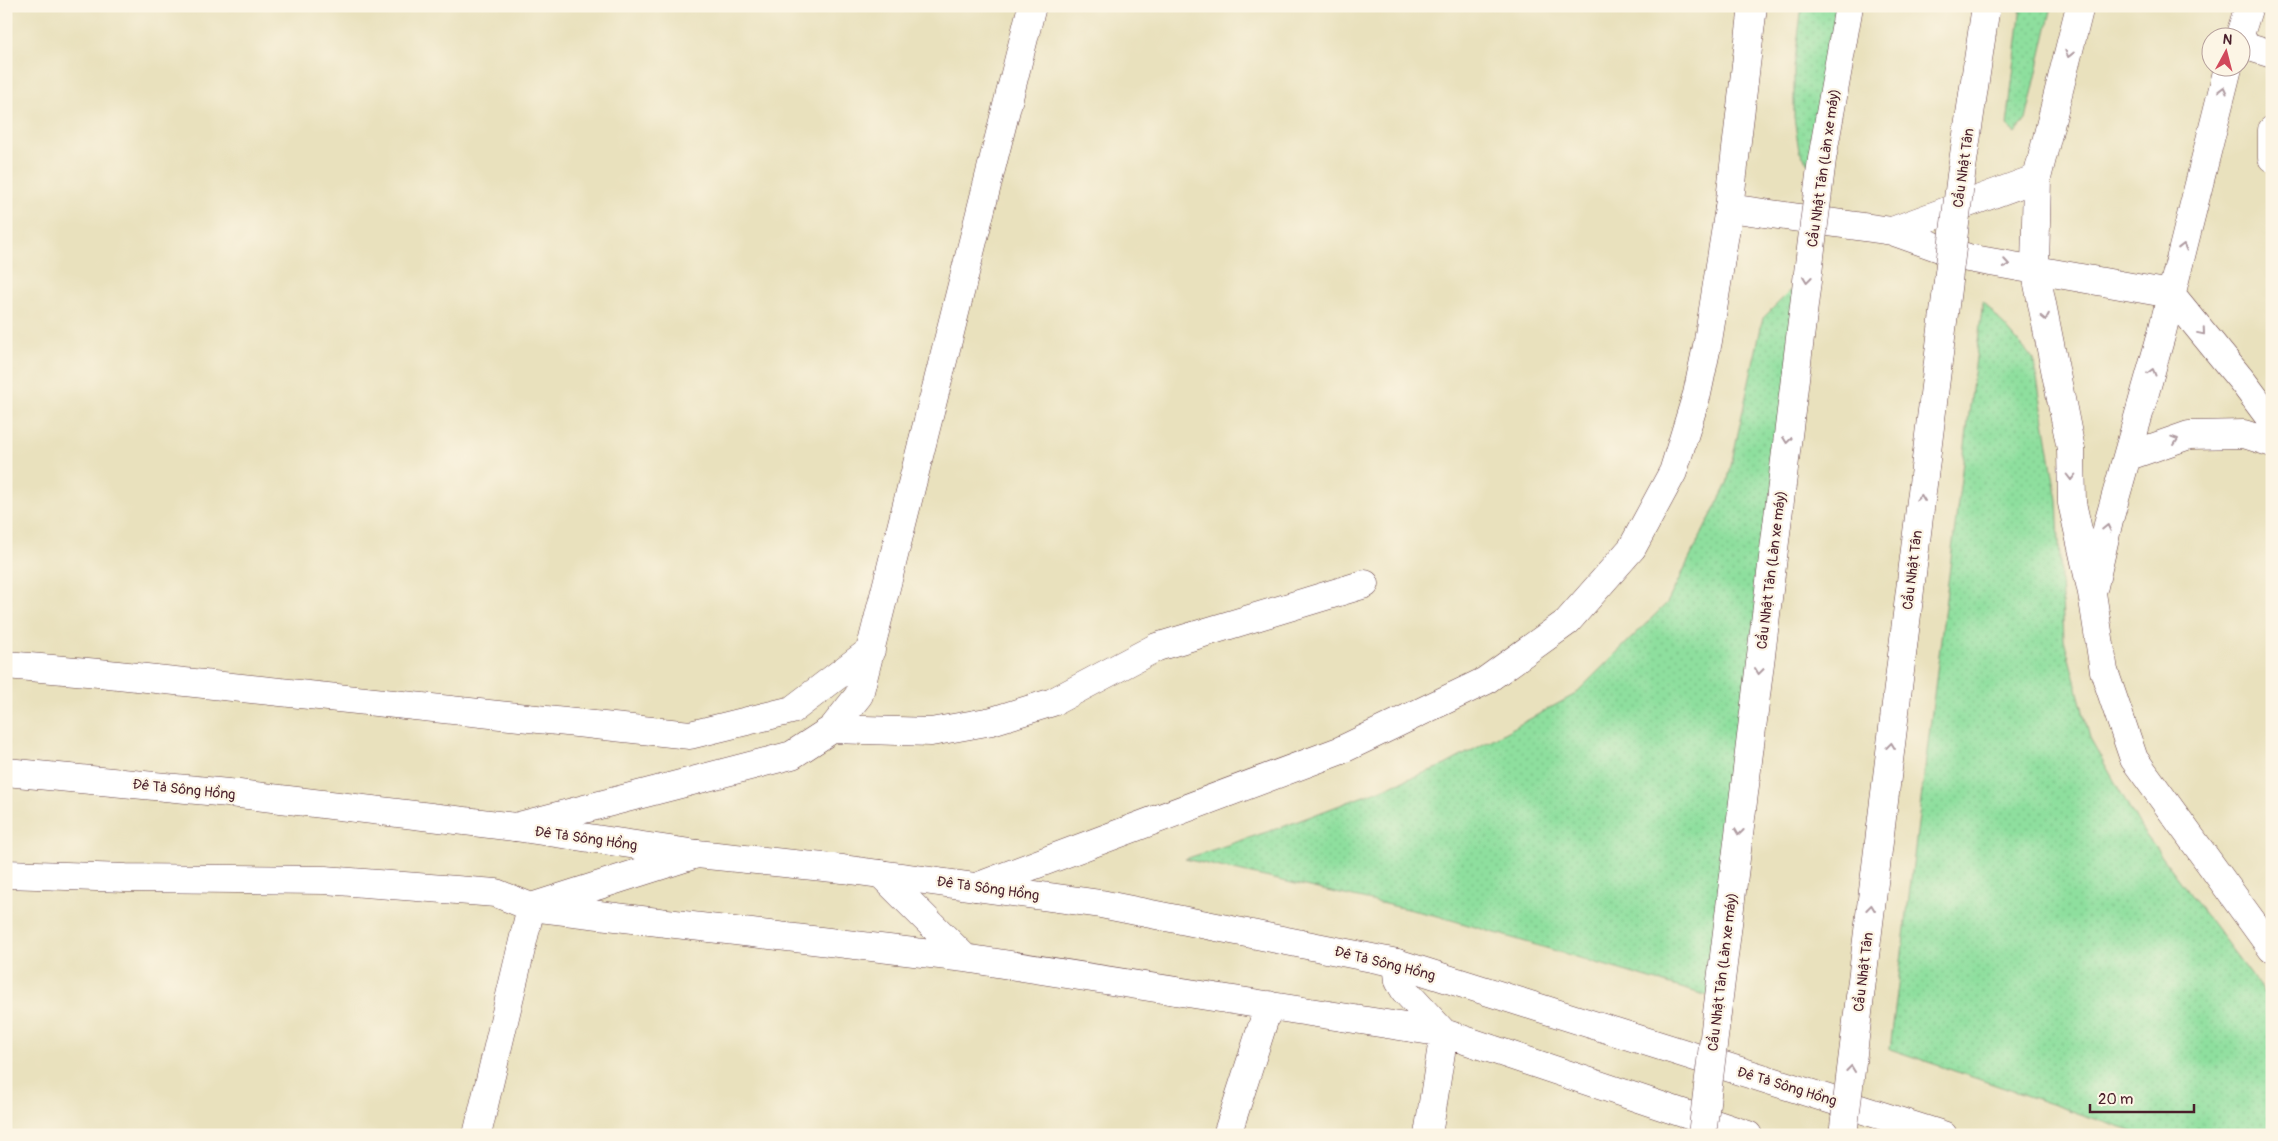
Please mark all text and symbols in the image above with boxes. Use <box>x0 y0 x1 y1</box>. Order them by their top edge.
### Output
north arrow <box>2200 28 2250 78</box>
text: N <box>2222 31 2233 49</box>
one-way arrow <box>2064 49 2074 57</box>
one-way arrow <box>2217 85 2228 94</box>
street label: Cầu Nhật Tân (Làn xe máy) <box>1802 88 1843 248</box>
street label: Cầu Nhật Tân <box>1948 127 1977 209</box>
one-way arrow <box>2177 243 2188 252</box>
one-way arrow <box>2001 259 2010 269</box>
one-way arrow <box>1802 276 1813 284</box>
one-way arrow <box>2039 312 2049 321</box>
one-way arrow <box>2197 326 2205 335</box>
one-way arrow <box>2146 368 2156 376</box>
one-way arrow <box>2170 436 2178 446</box>
one-way arrow <box>1782 437 1793 445</box>
one-way arrow <box>2066 473 2076 481</box>
street label: Cầu Nhật Tân (Làn xe máy) <box>1751 490 1790 650</box>
one-way arrow <box>1915 494 1926 502</box>
one-way arrow <box>2101 524 2112 533</box>
street label: Cầu Nhật Tân <box>1897 529 1926 611</box>
one-way arrow <box>1754 668 1765 676</box>
one-way arrow <box>1885 742 1896 750</box>
street label: Đê Tả Sông Hồng <box>132 775 236 803</box>
street label: Đê Tả Sông Hồng <box>534 822 638 854</box>
one-way arrow <box>1734 829 1745 837</box>
street label: Đê Tả Sông Hồng <box>936 872 1040 904</box>
street label: Cầu Nhật Tân (Làn xe máy) <box>1702 892 1741 1052</box>
one-way arrow <box>1865 903 1876 911</box>
street label: Cầu Nhật Tân <box>1848 931 1877 1013</box>
street label: Đê Tả Sông Hồng <box>1333 942 1437 984</box>
street label: Đê Tả Sông Hồng <box>1735 1062 1839 1110</box>
one-way arrow <box>1845 1065 1856 1073</box>
scale bar <box>2090 1081 2194 1113</box>
text: 20 m <box>2098 1090 2133 1109</box>

